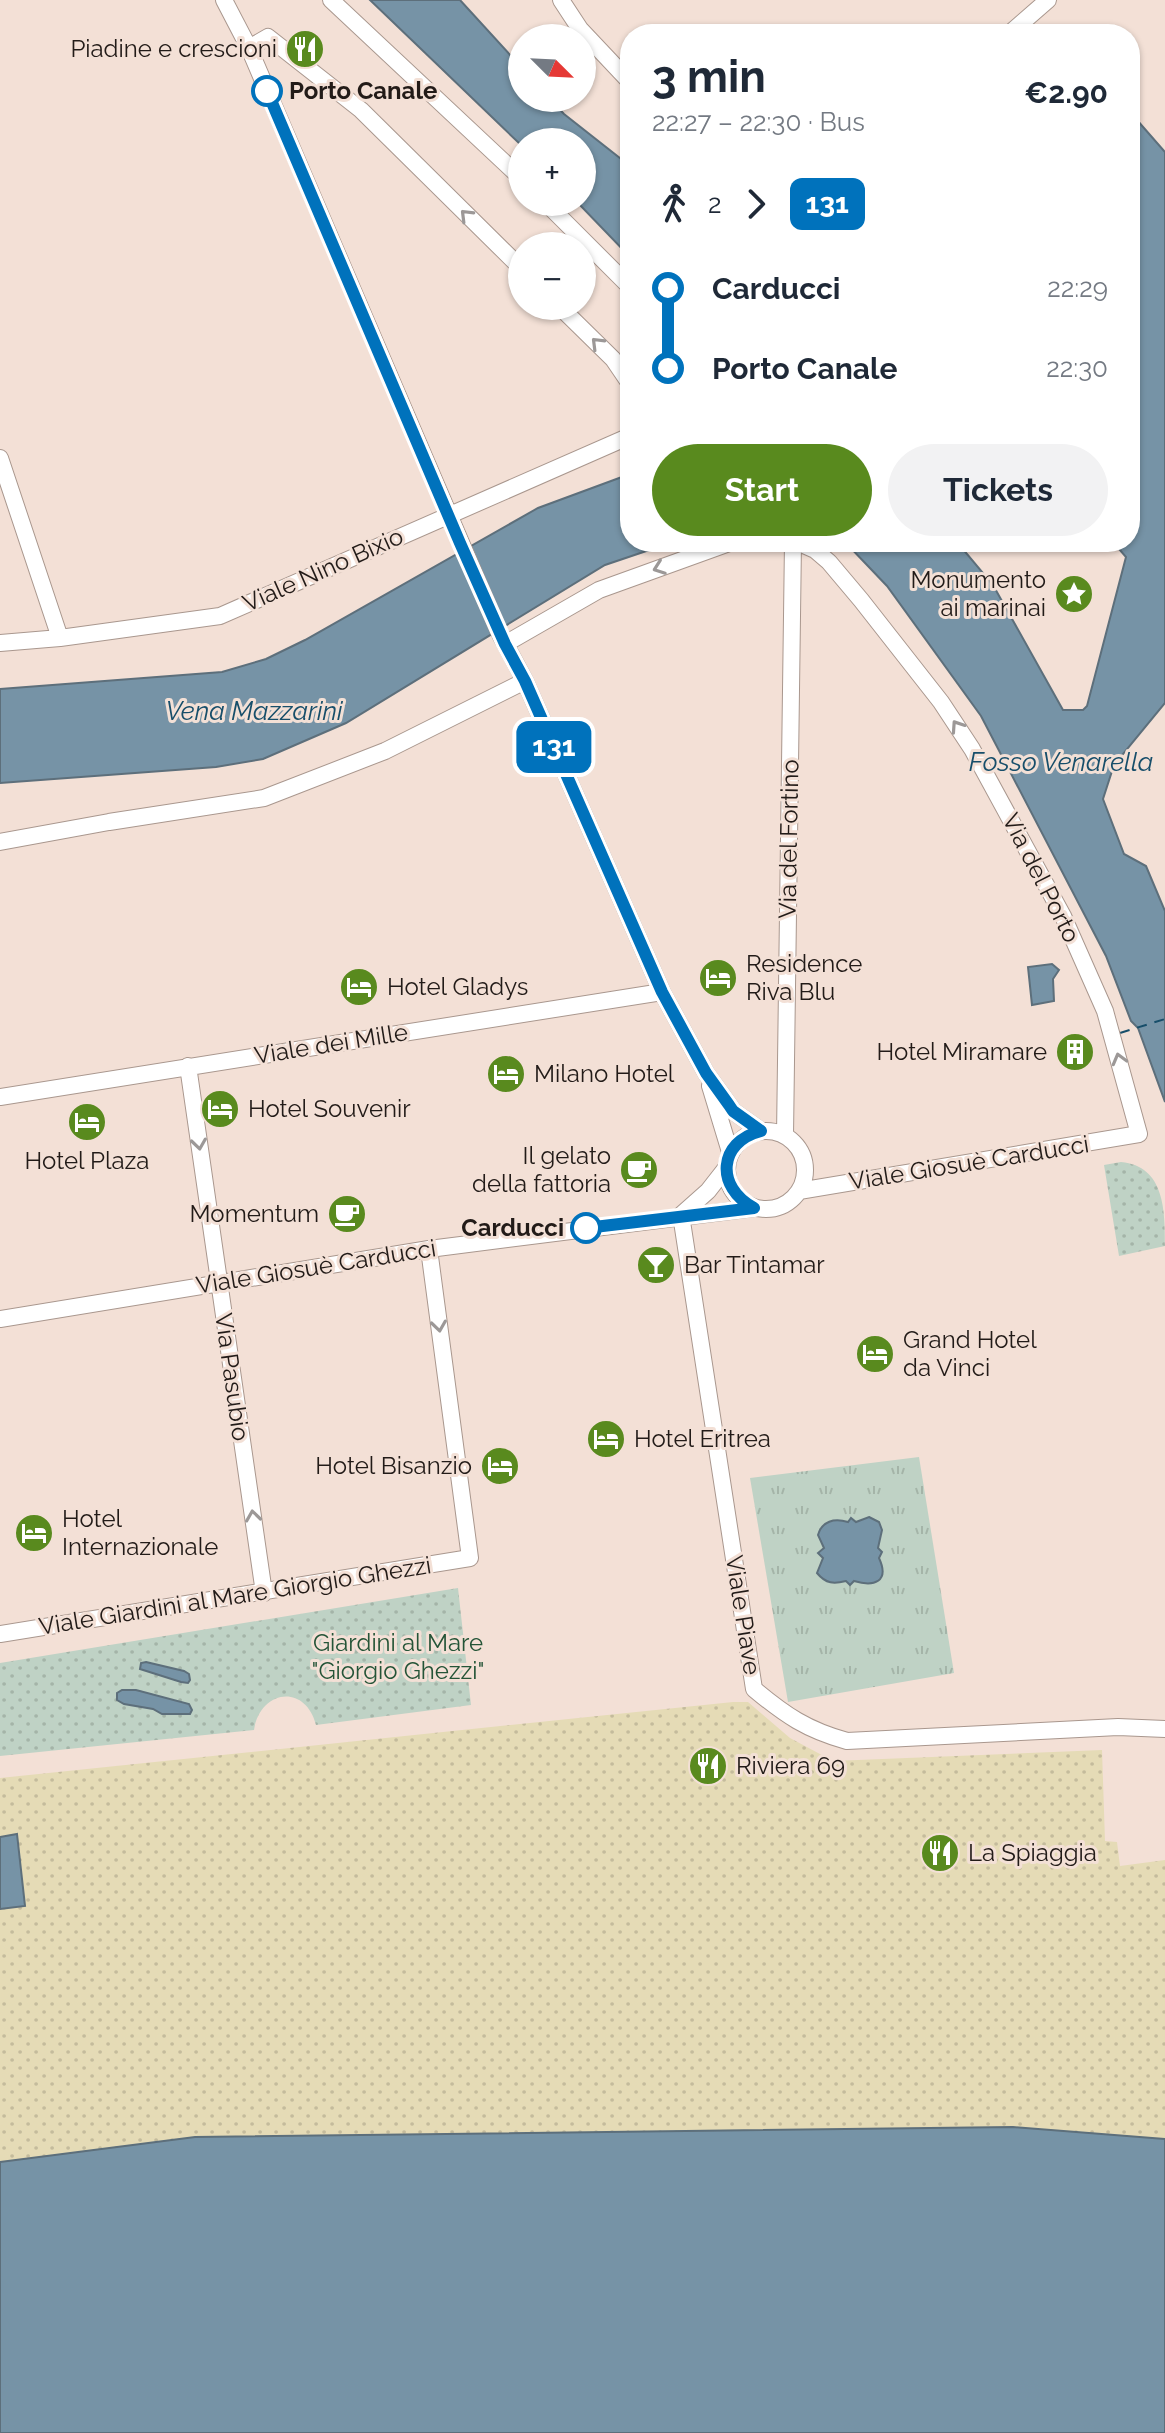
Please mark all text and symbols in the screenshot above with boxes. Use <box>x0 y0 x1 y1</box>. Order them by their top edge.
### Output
north arrow <box>508 24 596 112</box>
map controls <box>508 24 596 320</box>
restaurant icon: Piadine e crescioni <box>284 28 326 70</box>
place label: Piadine e crescioni <box>70 34 277 63</box>
text: 3 min <box>652 51 766 102</box>
text: €2.90 <box>1024 75 1108 110</box>
marker: Porto Canale <box>252 76 282 106</box>
place label: Porto Canale <box>289 76 437 105</box>
text: 22:27 – 22:30 · Bus <box>652 107 865 137</box>
button: + <box>508 128 596 216</box>
icon: walk <box>652 182 696 226</box>
icon: forward <box>734 182 778 226</box>
text: 131 <box>806 187 849 220</box>
text: 2 <box>708 189 722 219</box>
one-way arrow <box>461 210 475 224</box>
button: − <box>508 232 596 320</box>
text: Carducci <box>712 271 841 306</box>
text: 22:29 <box>1047 273 1108 303</box>
one-way arrow <box>592 338 606 352</box>
text: Porto Canale <box>712 351 897 386</box>
text: 22:30 <box>1046 353 1108 383</box>
button: Start <box>652 444 872 536</box>
button: Tickets <box>888 444 1108 536</box>
street label: Viale Nino Bixio <box>238 521 407 618</box>
one-way arrow <box>653 558 667 575</box>
place label: Monumento ai marinai <box>911 565 1046 622</box>
place icon: Monumento ai marinai <box>1053 573 1095 615</box>
water label: Vena Mazzarini <box>165 696 344 726</box>
one-way arrow <box>951 720 966 734</box>
line badge: 131 <box>508 721 600 773</box>
text: 131 <box>532 730 576 763</box>
water label: Fosso Venarella <box>969 747 1153 777</box>
street label: Via del Fortino <box>773 759 804 919</box>
street label: Via del Porto <box>996 808 1086 947</box>
place label: Residence Riva Blu <box>746 949 862 1006</box>
hotel icon: Residence Riva Blu <box>697 957 739 999</box>
hotel icon: Hotel Gladys <box>338 966 380 1008</box>
place label: Hotel Gladys <box>387 972 528 1001</box>
street label: Viale dei Mille <box>252 1017 410 1070</box>
building icon: Hotel Miramare <box>1054 1031 1096 1073</box>
place label: Hotel Miramare <box>877 1037 1047 1066</box>
hotel icon: Milano Hotel <box>485 1053 527 1095</box>
one-way arrow <box>1111 1053 1128 1067</box>
place label: Milano Hotel <box>534 1059 675 1088</box>
hotel icon: Hotel Souvenir <box>199 1088 241 1130</box>
place label: Hotel Souvenir <box>248 1094 411 1123</box>
hotel icon: Hotel Plaza <box>66 1101 108 1143</box>
street label: Viale Giosuè Carducci <box>847 1129 1091 1196</box>
one-way arrow <box>190 1137 207 1150</box>
place label: Il gelato della fattoria <box>472 1141 611 1198</box>
place label: Hotel Plaza <box>25 1146 149 1175</box>
cafe icon: Il gelato della fattoria <box>618 1149 660 1191</box>
cafe icon: Momentum <box>326 1193 368 1235</box>
place label: Momentum <box>190 1199 319 1228</box>
place label: Carducci <box>461 1213 564 1242</box>
marker: Carducci <box>571 1213 601 1243</box>
street label: Viale Giosuè Carducci <box>194 1233 438 1300</box>
bar icon: Bar Tintamar <box>635 1244 677 1286</box>
place label: Bar Tintamar <box>684 1250 825 1279</box>
street label: Via Pasubio <box>209 1311 256 1443</box>
one-way arrow <box>430 1319 447 1333</box>
place label: Grand Hotel da Vinci <box>903 1325 1037 1382</box>
hotel icon: Grand Hotel da Vinci <box>854 1333 896 1375</box>
hotel icon: Hotel Eritrea <box>585 1418 627 1460</box>
place label: Hotel Eritrea <box>634 1424 771 1453</box>
hotel icon: Hotel Bisanzio <box>479 1445 521 1487</box>
place label: Hotel Bisanzio <box>315 1451 472 1480</box>
place label: Hotel Internazionale <box>62 1504 218 1561</box>
one-way arrow <box>245 1509 262 1522</box>
hotel icon: Hotel Internazionale <box>13 1512 55 1554</box>
street label: Viale Giardini al Mare Giorgio Ghezzi <box>37 1550 433 1641</box>
street label: Viale Piave <box>720 1553 767 1677</box>
park label: Giardini al Mare "Giorgio Ghezzi" <box>311 1628 485 1685</box>
restaurant icon: Riviera 69 <box>687 1745 729 1787</box>
place label: Riviera 69 <box>736 1751 845 1780</box>
restaurant icon: La Spiaggia <box>919 1832 961 1874</box>
place label: La Spiaggia <box>968 1838 1097 1867</box>

